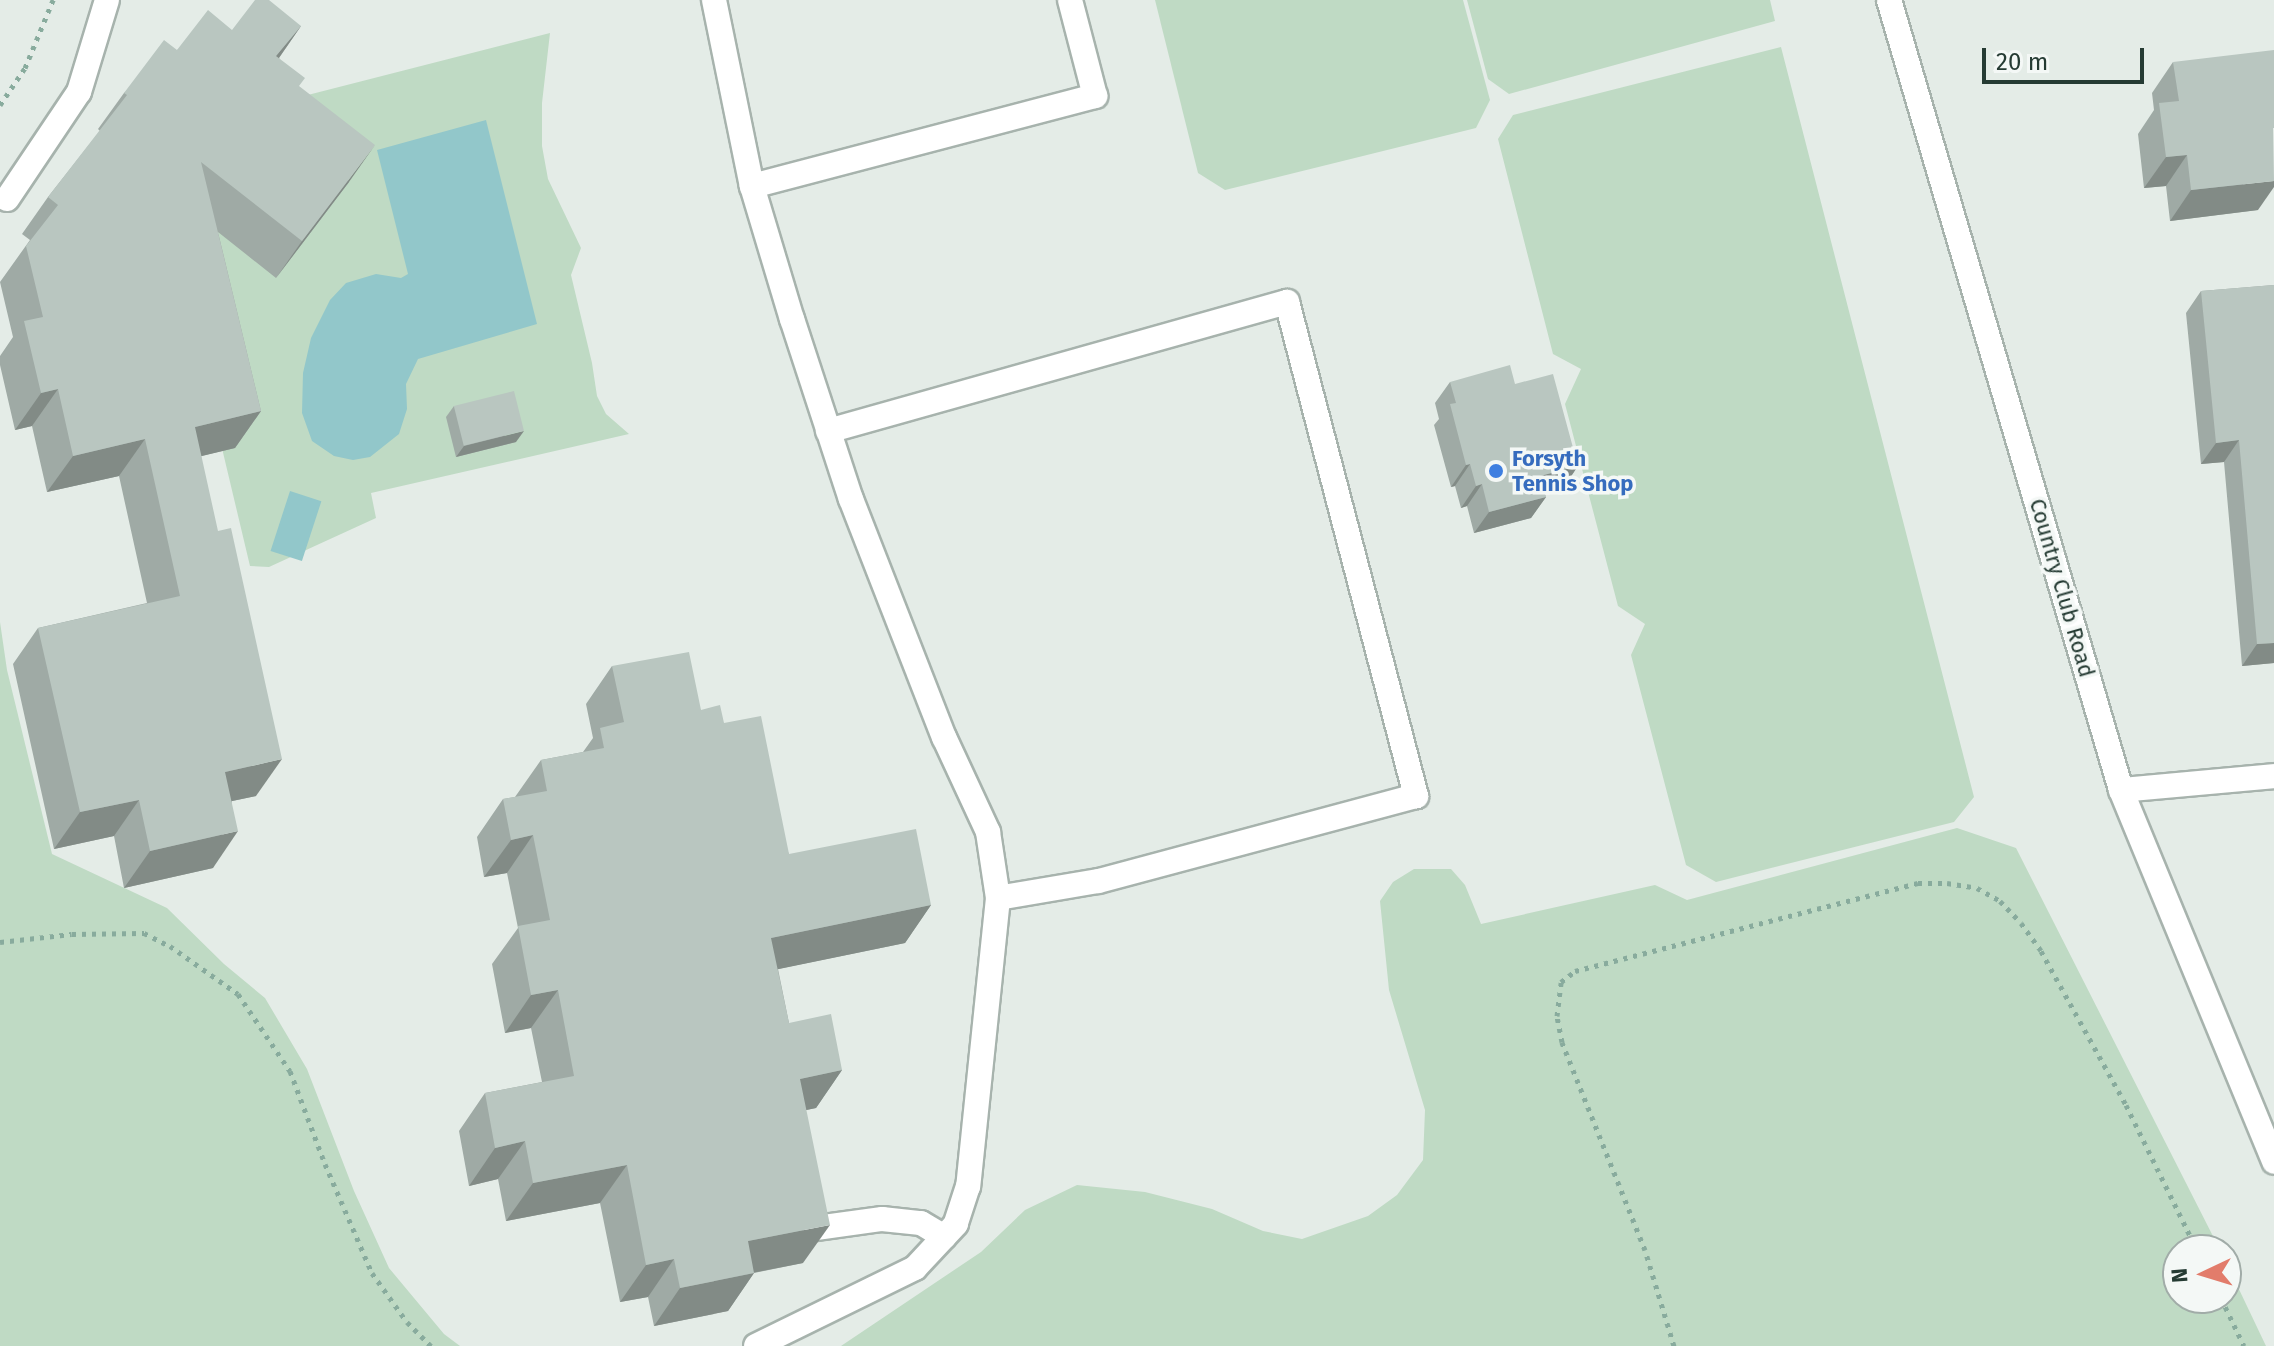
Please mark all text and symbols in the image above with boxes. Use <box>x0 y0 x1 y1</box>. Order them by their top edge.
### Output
scale bar <box>1986 32 2148 82</box>
text: 20 m <box>1996 48 2048 76</box>
place label: Forsyth Tennis Shop <box>1512 445 1634 496</box>
marker: Forsyth Tennis Shop <box>1487 462 1505 480</box>
street label: Country Club Road <box>2024 496 2100 680</box>
north arrow <box>2162 1234 2242 1314</box>
text: N <box>2166 1267 2194 1284</box>

